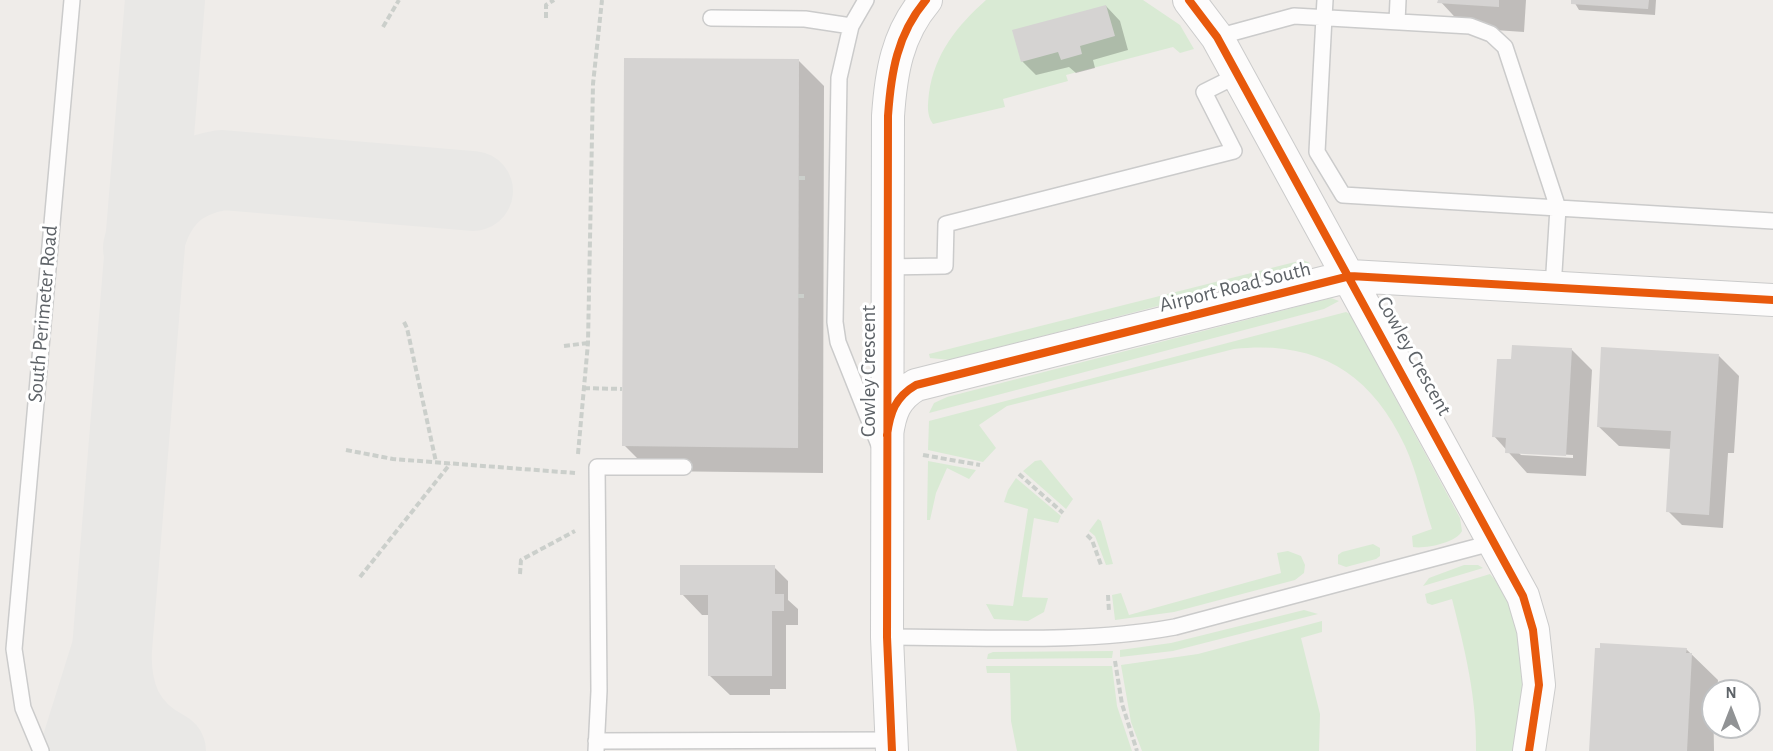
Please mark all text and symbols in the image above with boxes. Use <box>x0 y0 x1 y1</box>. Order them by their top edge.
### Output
street label: South Perimeter Road <box>23 224 63 404</box>
street label: Airport Road South <box>1157 256 1313 318</box>
street label: Cowley Crescent <box>1371 292 1457 420</box>
street label: Cowley Crescent <box>856 305 882 437</box>
north arrow <box>1701 679 1761 739</box>
text: N <box>1725 685 1737 701</box>

